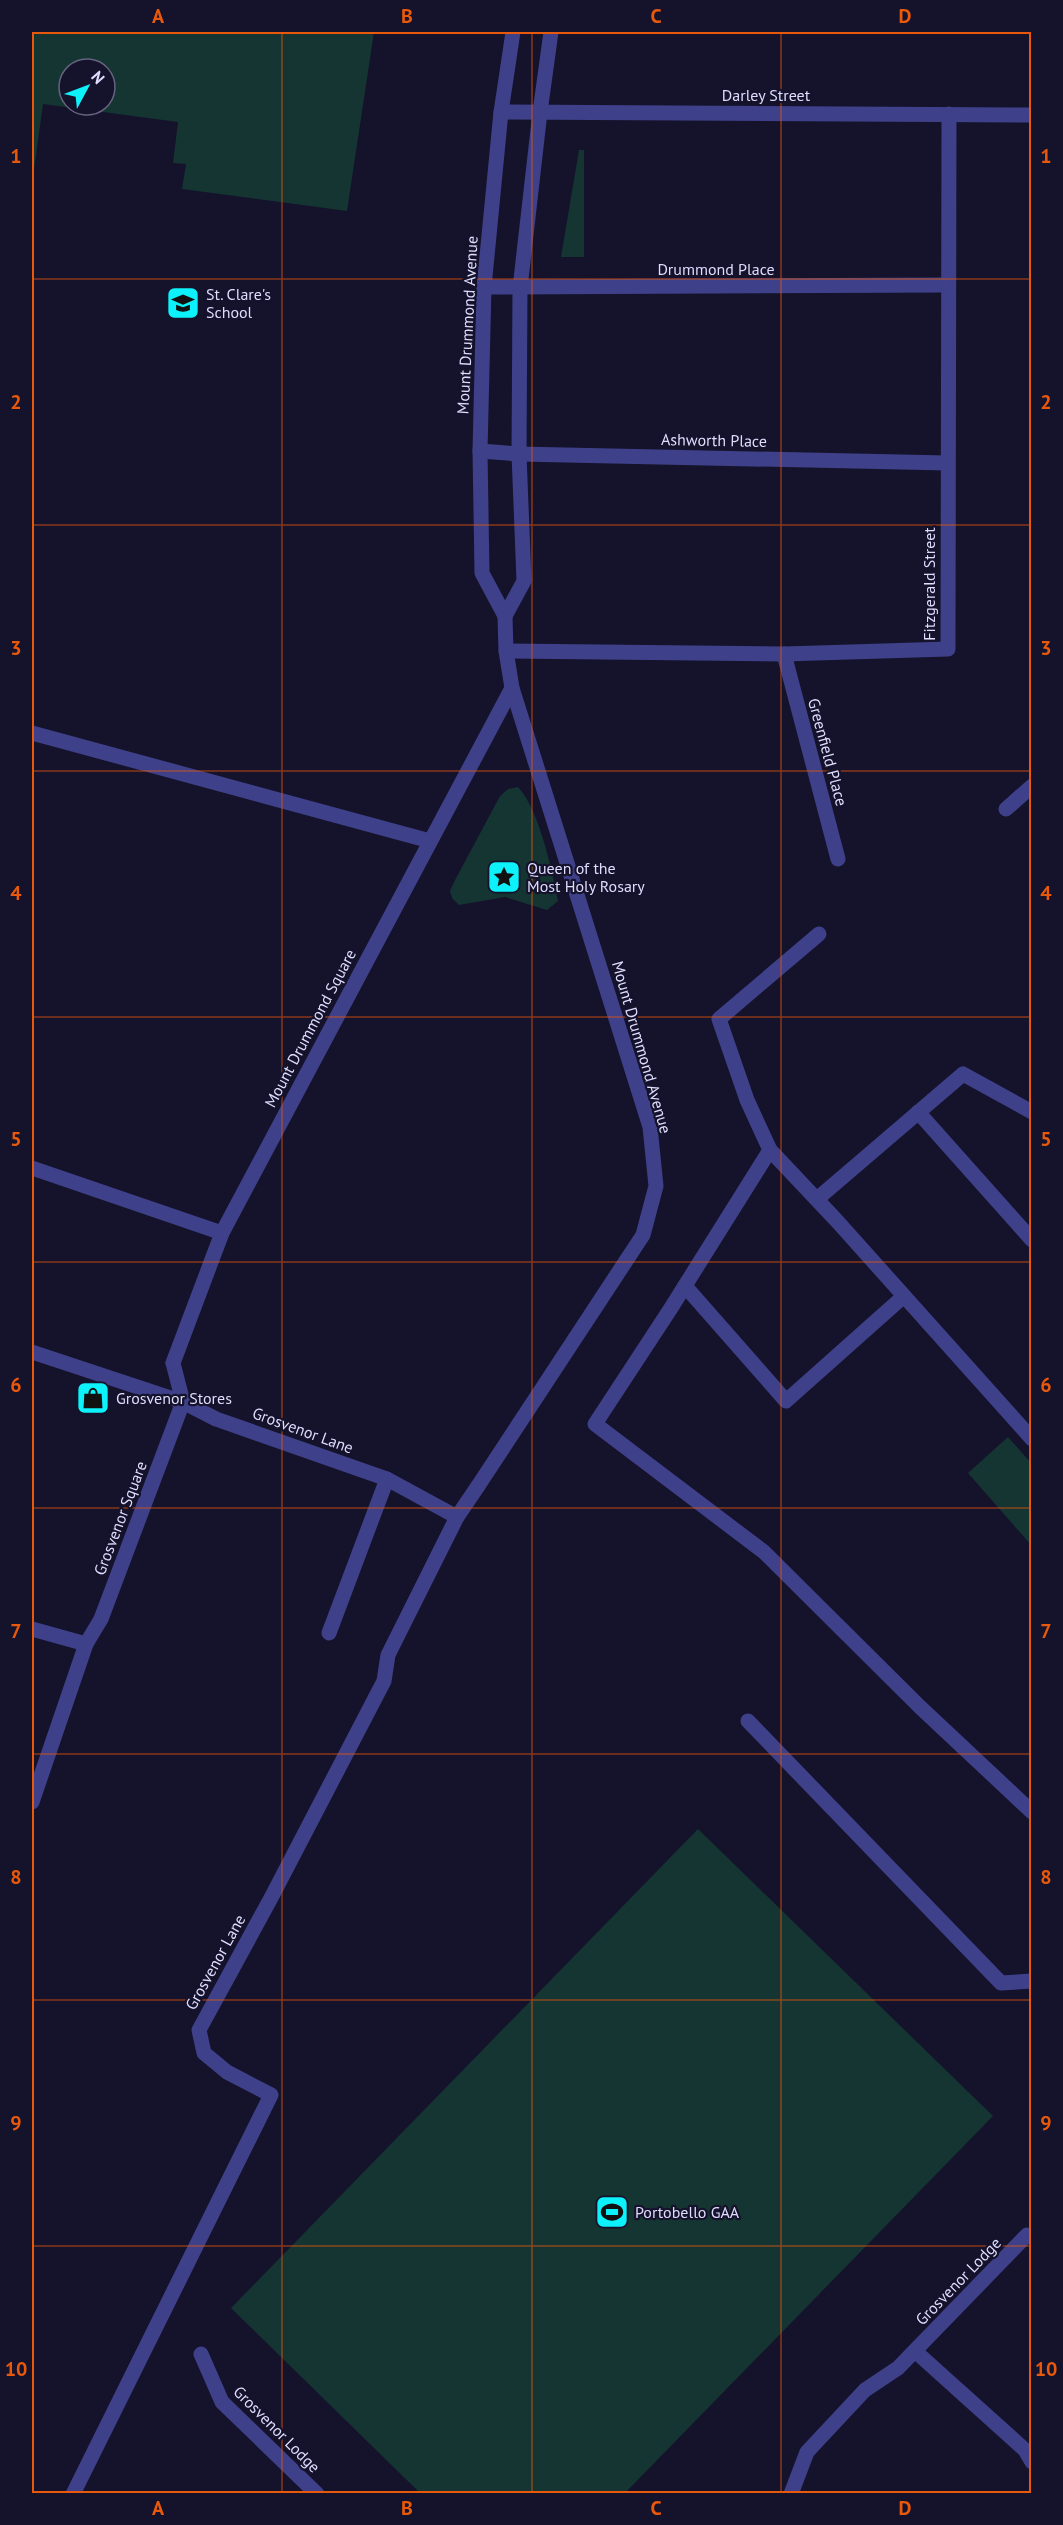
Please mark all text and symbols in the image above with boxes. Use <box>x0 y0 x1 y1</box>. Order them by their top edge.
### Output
text: A <box>152 3 165 29</box>
text: B <box>401 3 413 29</box>
text: C <box>650 3 662 29</box>
text: D <box>899 3 912 29</box>
north arrow <box>57 57 117 117</box>
text: N <box>87 67 109 88</box>
street label: Darley Street <box>722 85 811 105</box>
text: 1 <box>10 143 22 169</box>
text: 1 <box>1040 143 1052 169</box>
street label: Mount Drummond Avenue <box>452 235 482 415</box>
street label: Drummond Place <box>657 259 775 279</box>
place label: St. Clare's School <box>206 284 271 322</box>
school or university icon: St. Clare's School <box>165 285 201 321</box>
text: 2 <box>10 389 22 415</box>
text: 2 <box>1040 389 1052 415</box>
street label: Ashworth Place <box>661 429 767 451</box>
street label: Fitzgerald Street <box>919 527 939 641</box>
text: 3 <box>10 635 22 661</box>
text: 3 <box>1040 635 1052 661</box>
street label: Greenfield Place <box>804 696 852 808</box>
place label: Queen of the Most Holy Rosary <box>527 858 645 896</box>
place icon: Queen of the Most Holy Rosary <box>486 859 522 895</box>
text: 4 <box>10 880 22 906</box>
text: 4 <box>1040 880 1052 906</box>
street label: Mount Drummond Square <box>260 945 360 1111</box>
street label: Mount Drummond Avenue <box>608 958 676 1136</box>
text: 5 <box>10 1126 22 1152</box>
text: 5 <box>1040 1126 1052 1152</box>
text: 6 <box>10 1372 22 1398</box>
text: 6 <box>1040 1372 1052 1398</box>
shop icon: Grosvenor Stores <box>75 1380 111 1416</box>
place label: Grosvenor Stores <box>116 1388 232 1408</box>
street label: Grosvenor Lane <box>250 1402 356 1458</box>
street label: Grosvenor Square <box>89 1458 151 1578</box>
text: 7 <box>10 1618 22 1644</box>
text: 7 <box>1040 1618 1052 1644</box>
text: 8 <box>10 1864 22 1890</box>
text: 8 <box>1040 1864 1052 1890</box>
street label: Grosvenor Lane <box>181 1911 249 2013</box>
text: 9 <box>10 2110 22 2136</box>
text: 9 <box>1040 2110 1052 2136</box>
sports icon: Portobello GAA <box>594 2194 630 2230</box>
place label: Portobello GAA <box>635 2202 740 2222</box>
street label: Grosvenor Lodge <box>911 2233 1005 2329</box>
text: 10 <box>5 2356 27 2382</box>
text: 10 <box>1035 2356 1057 2382</box>
street label: Grosvenor Lodge <box>229 2381 325 2477</box>
text: A <box>152 2495 165 2521</box>
text: B <box>401 2495 413 2521</box>
text: C <box>650 2495 662 2521</box>
text: D <box>899 2495 912 2521</box>

